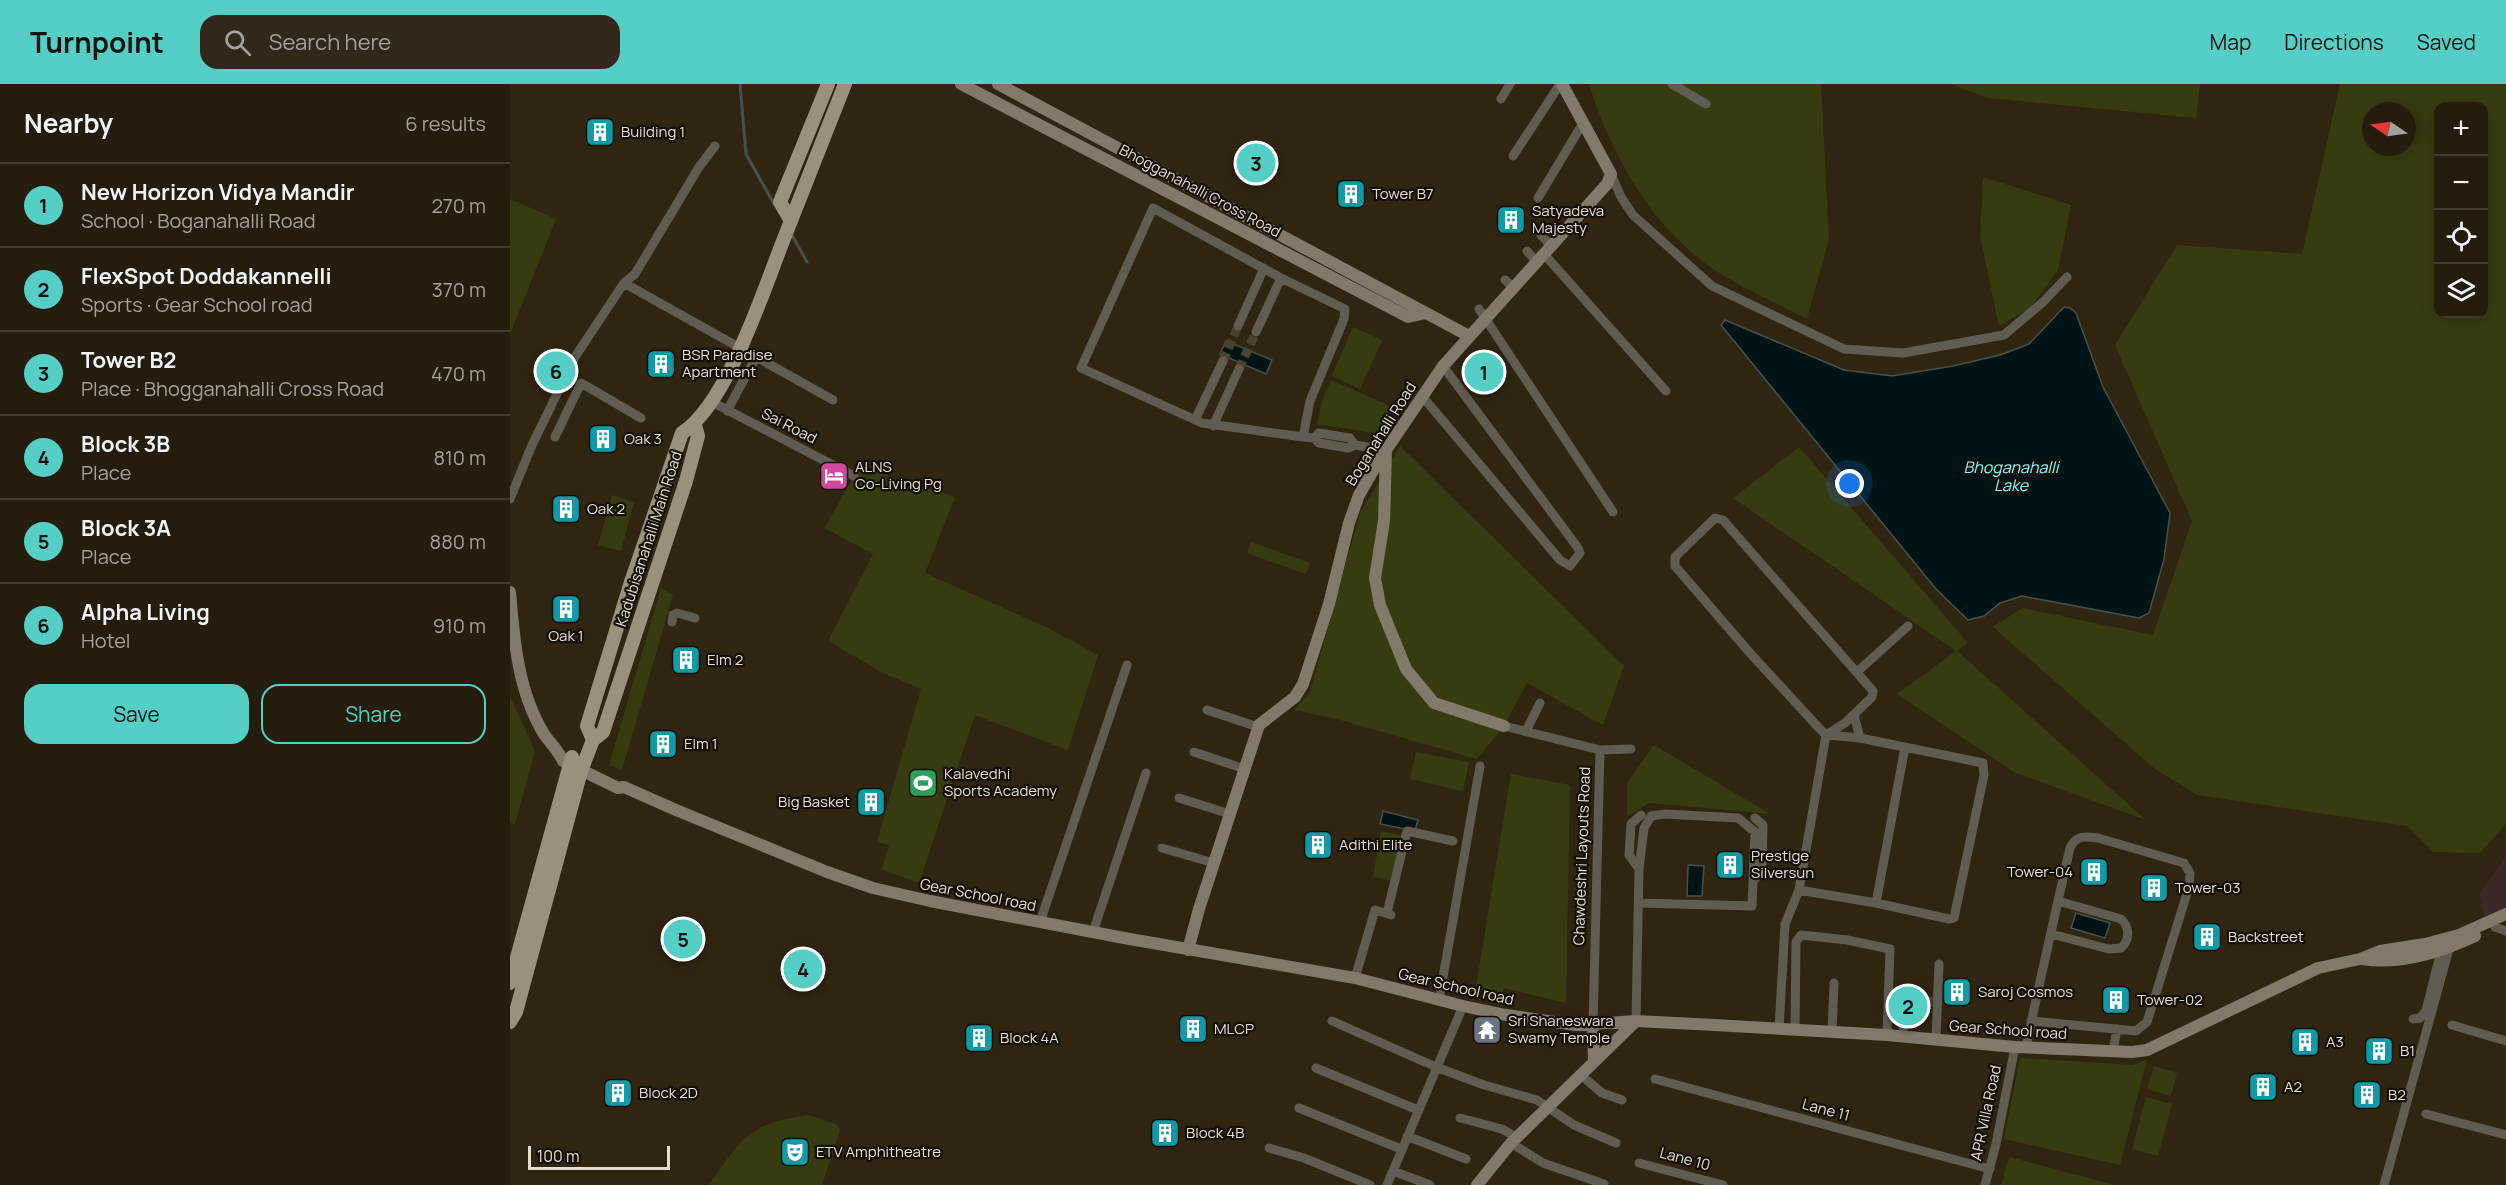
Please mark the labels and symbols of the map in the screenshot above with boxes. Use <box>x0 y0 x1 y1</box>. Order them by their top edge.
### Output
north arrow <box>2362 102 2416 156</box>
building icon: Building 1 <box>584 116 616 148</box>
place label: Building 1 <box>621 121 685 142</box>
street label: Bhogganahalli Cross Road <box>1116 139 1285 242</box>
pin: 3 <box>1236 140 1276 185</box>
building icon: Tower B7 <box>1335 178 1367 210</box>
place label: Tower B7 <box>1372 183 1433 204</box>
place label: Satyadeva Majesty <box>1532 200 1604 238</box>
building icon: Satyadeva Majesty <box>1495 204 1527 236</box>
place label: BSR Paradise Apartment <box>682 344 773 382</box>
pin: 6 <box>536 348 576 394</box>
building icon: BSR Paradise Apartment <box>645 348 677 380</box>
pin: 1 <box>1464 350 1504 394</box>
street label: Boganahalli Road <box>1340 378 1421 490</box>
street label: Sai Road <box>758 403 821 448</box>
building icon: Oak 3 <box>587 423 619 455</box>
place label: Oak 3 <box>624 428 662 449</box>
street label: Kadubisanahalli Main Road <box>610 448 687 629</box>
place label: ALNS Co-Living Pg <box>855 456 942 494</box>
water label: Bhoganahalli Lake <box>1963 456 2061 496</box>
hotel icon: ALNS Co-Living Pg <box>818 460 850 492</box>
your location <box>1835 469 1864 498</box>
building icon: Oak 2 <box>550 493 582 525</box>
place label: Oak 2 <box>587 498 625 519</box>
building icon: Oak 1 <box>550 593 582 625</box>
place label: Oak 1 <box>548 625 584 646</box>
building icon: Elm 2 <box>670 644 702 676</box>
place label: Elm 2 <box>707 649 743 670</box>
building icon: Elm 1 <box>647 728 679 760</box>
place label: Elm 1 <box>684 733 718 754</box>
place label: Kalavedhi Sports Academy <box>944 763 1057 801</box>
street label: Chawdeshri Layouts Road <box>1568 766 1595 946</box>
sports icon: Kalavedhi Sports Academy <box>907 767 939 799</box>
building icon: Big Basket <box>855 786 887 818</box>
place label: Big Basket <box>778 791 850 812</box>
building icon: Adithi Elite <box>1302 829 1334 861</box>
place label: Adithi Elite <box>1339 834 1413 855</box>
place label: Prestige Silversun <box>1751 845 1814 883</box>
building icon: Prestige Silversun <box>1714 849 1746 881</box>
building icon: Tower-04 <box>2078 856 2110 888</box>
place label: Tower-04 <box>2007 861 2073 882</box>
building icon: Tower-03 <box>2138 872 2170 904</box>
street label: Gear School road <box>918 873 1038 916</box>
place label: Tower-03 <box>2175 877 2240 898</box>
pin: 5 <box>664 916 702 962</box>
building icon: Backstreet <box>2191 921 2223 953</box>
place label: Backstreet <box>2228 926 2304 947</box>
pin: 4 <box>784 946 822 992</box>
street label: Gear School road <box>1396 963 1516 1010</box>
building icon: Saroj Cosmos <box>1941 976 1973 1008</box>
place label: Saroj Cosmos <box>1978 981 2073 1002</box>
pin: 2 <box>1888 984 1928 1028</box>
building icon: Tower-02 <box>2100 984 2132 1016</box>
place label: Tower-02 <box>2137 989 2203 1010</box>
place label: Sri Shaneswara Swamy Temple <box>1508 1010 1614 1048</box>
building icon: MLCP <box>1177 1013 1209 1045</box>
temple icon: Sri Shaneswara Swamy Temple <box>1471 1014 1503 1046</box>
street label: Gear School road <box>1948 1015 2068 1044</box>
place label: MLCP <box>1214 1018 1254 1039</box>
building icon: Block 4A <box>963 1022 995 1054</box>
building icon: A3 <box>2289 1026 2321 1058</box>
place label: Block 4A <box>1000 1027 1059 1048</box>
place label: A3 <box>2326 1031 2344 1052</box>
building icon: B1 <box>2363 1035 2395 1067</box>
place label: B1 <box>2400 1040 2415 1061</box>
street label: APR Villa Road <box>1965 1063 2006 1163</box>
building icon: A2 <box>2247 1071 2279 1103</box>
place label: A2 <box>2284 1076 2302 1097</box>
building icon: Block 2D <box>602 1077 634 1109</box>
building icon: B2 <box>2351 1079 2383 1111</box>
place label: Block 2D <box>639 1082 698 1103</box>
place label: B2 <box>2388 1084 2406 1105</box>
street label: Lane 11 <box>1800 1093 1852 1126</box>
building icon: Block 4B <box>1149 1117 1181 1149</box>
place label: Block 4B <box>1186 1122 1244 1143</box>
theatre icon: ETV Amphitheatre <box>779 1136 811 1168</box>
place label: ETV Amphitheatre <box>816 1141 941 1162</box>
street label: Lane 10 <box>1657 1142 1713 1175</box>
scale bar <box>528 1143 670 1170</box>

